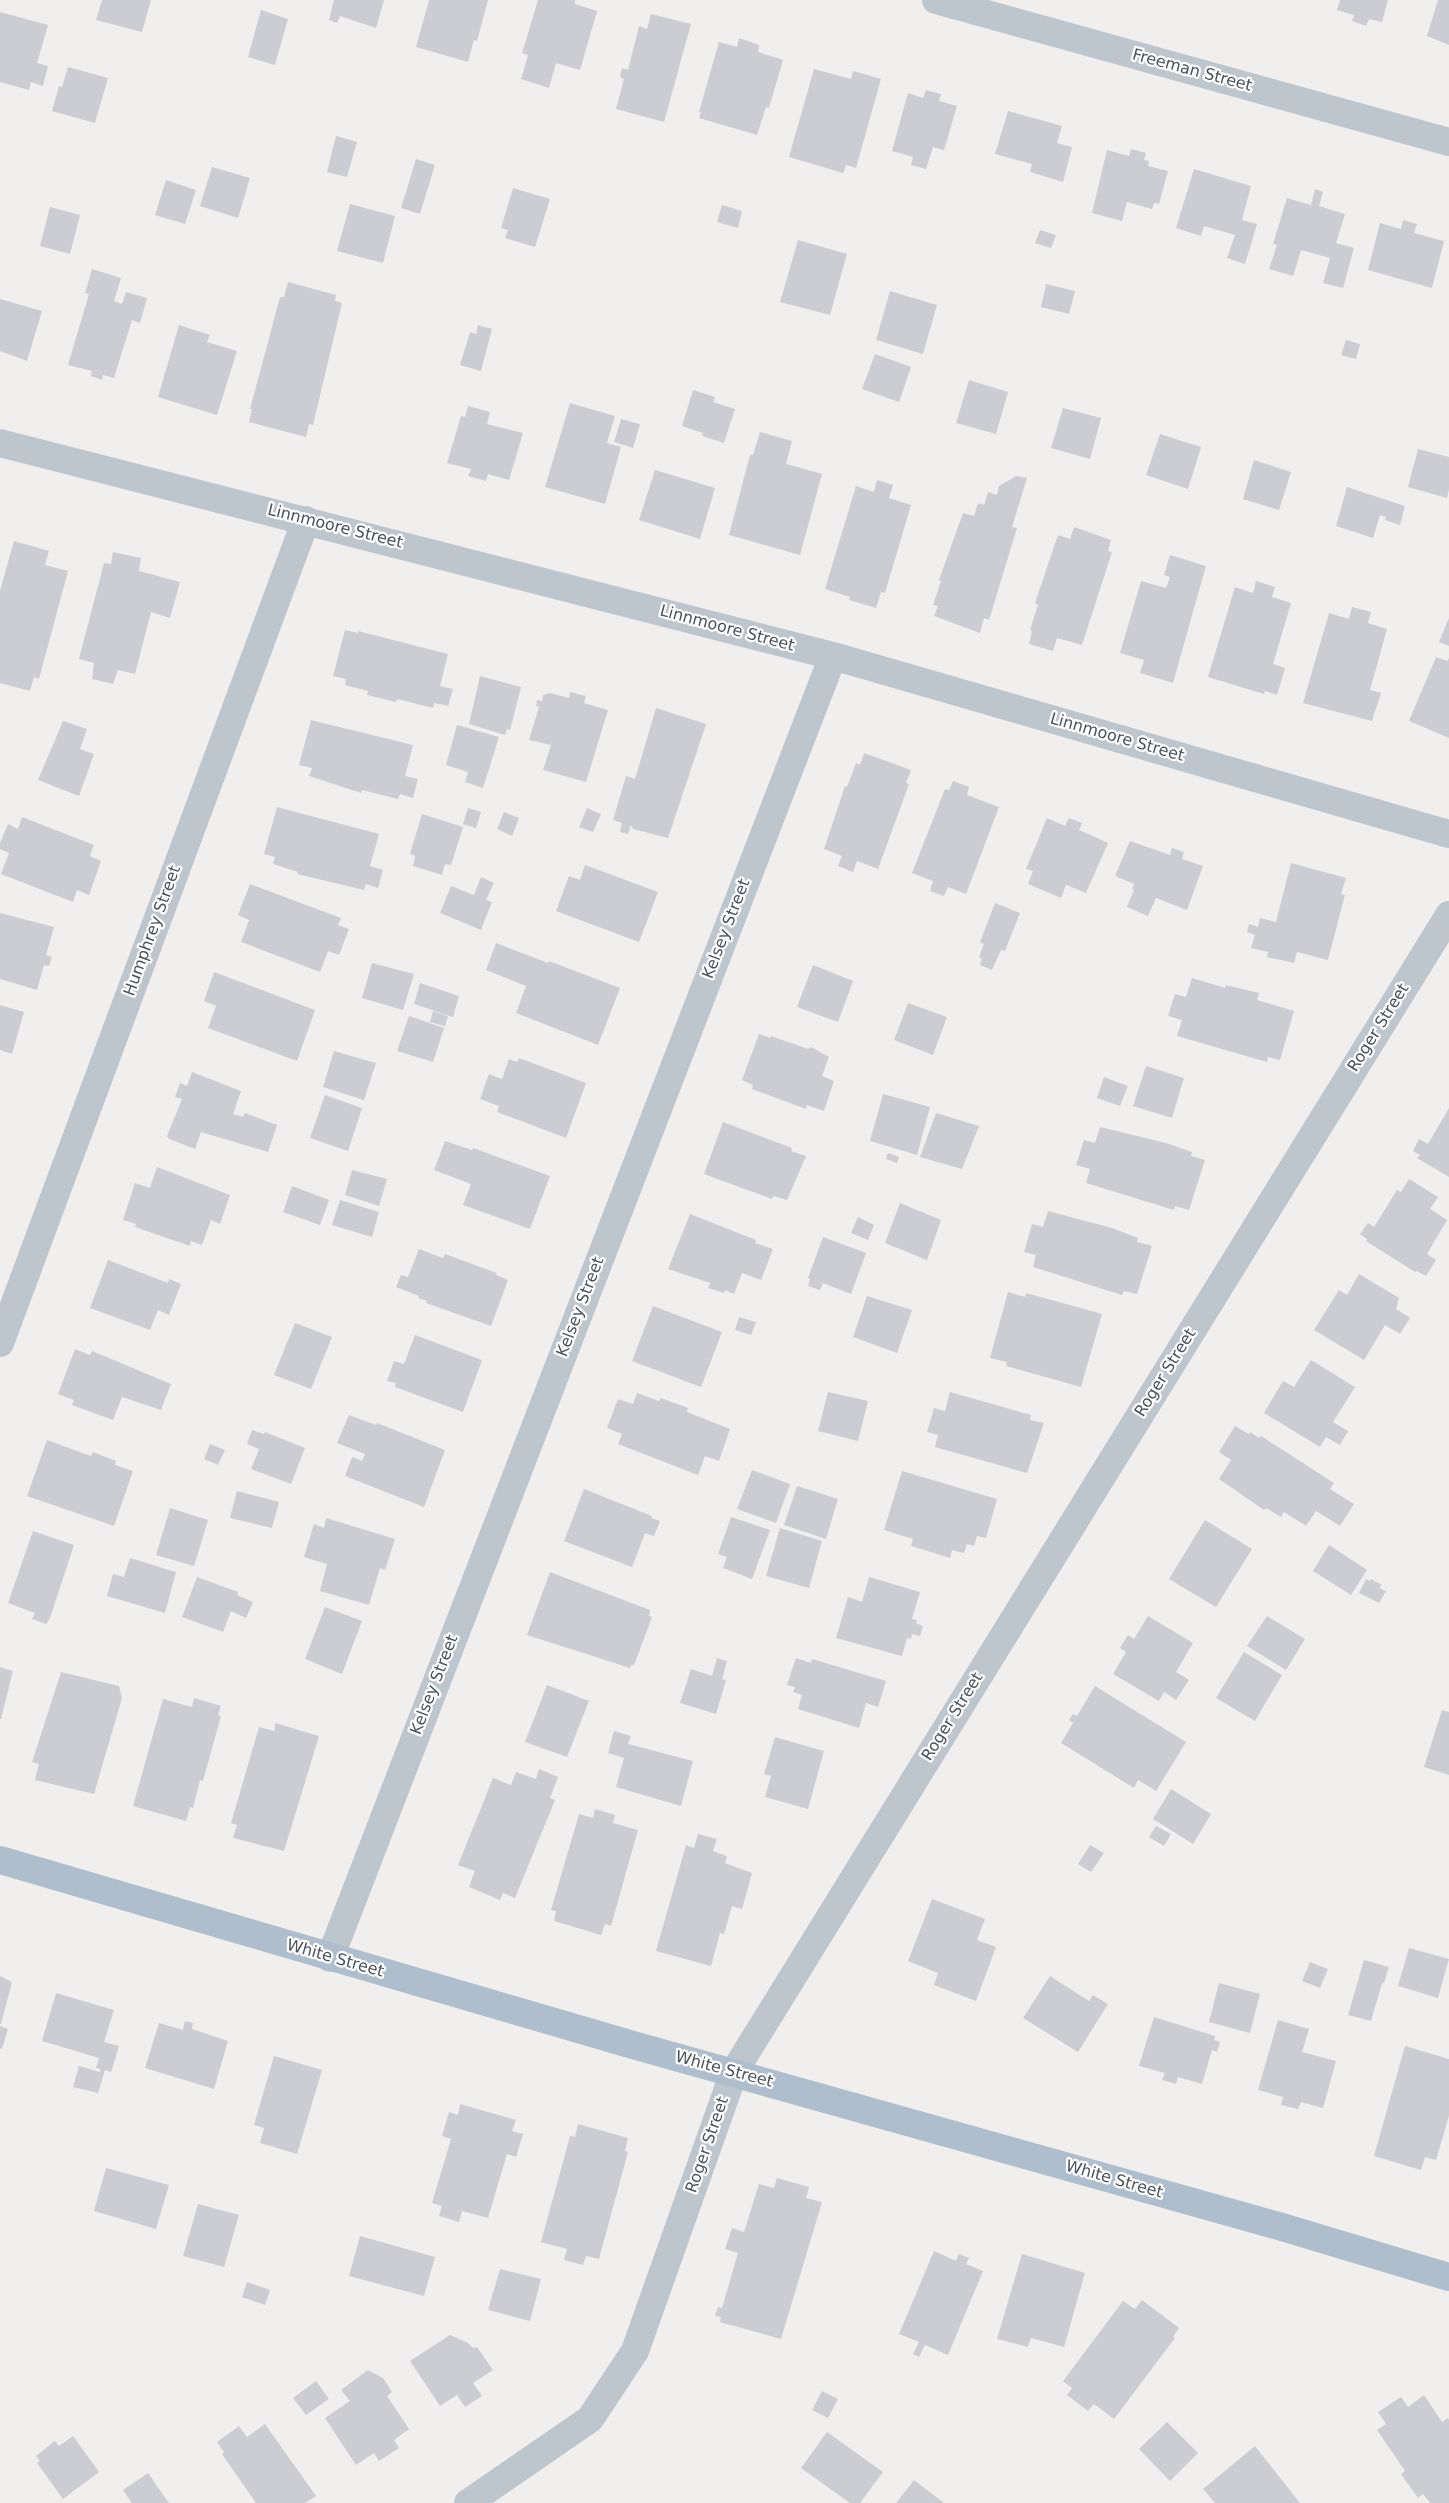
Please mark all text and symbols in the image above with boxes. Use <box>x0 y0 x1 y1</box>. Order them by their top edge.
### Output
street label: Freeman Street <box>1130 46 1254 96</box>
street label: Linnmoore Street <box>265 501 405 553</box>
street label: Linnmoore Street <box>658 602 796 656</box>
street label: Linnmoore Street <box>1048 710 1186 766</box>
street label: Humphrey Street <box>120 863 186 999</box>
street label: Kelsey Street <box>699 876 755 982</box>
street label: Roger Street <box>1344 980 1414 1076</box>
street label: Kelsey Street <box>553 1254 609 1360</box>
street label: Roger Street <box>1131 1325 1201 1421</box>
street label: Kelsey Street <box>407 1632 463 1738</box>
street label: Roger Street <box>918 1669 988 1765</box>
street label: White Street <box>284 1936 386 1982</box>
street label: White Street <box>673 2048 775 2092</box>
street label: Roger Street <box>683 2094 733 2196</box>
street label: White Street <box>1063 2157 1165 2203</box>

